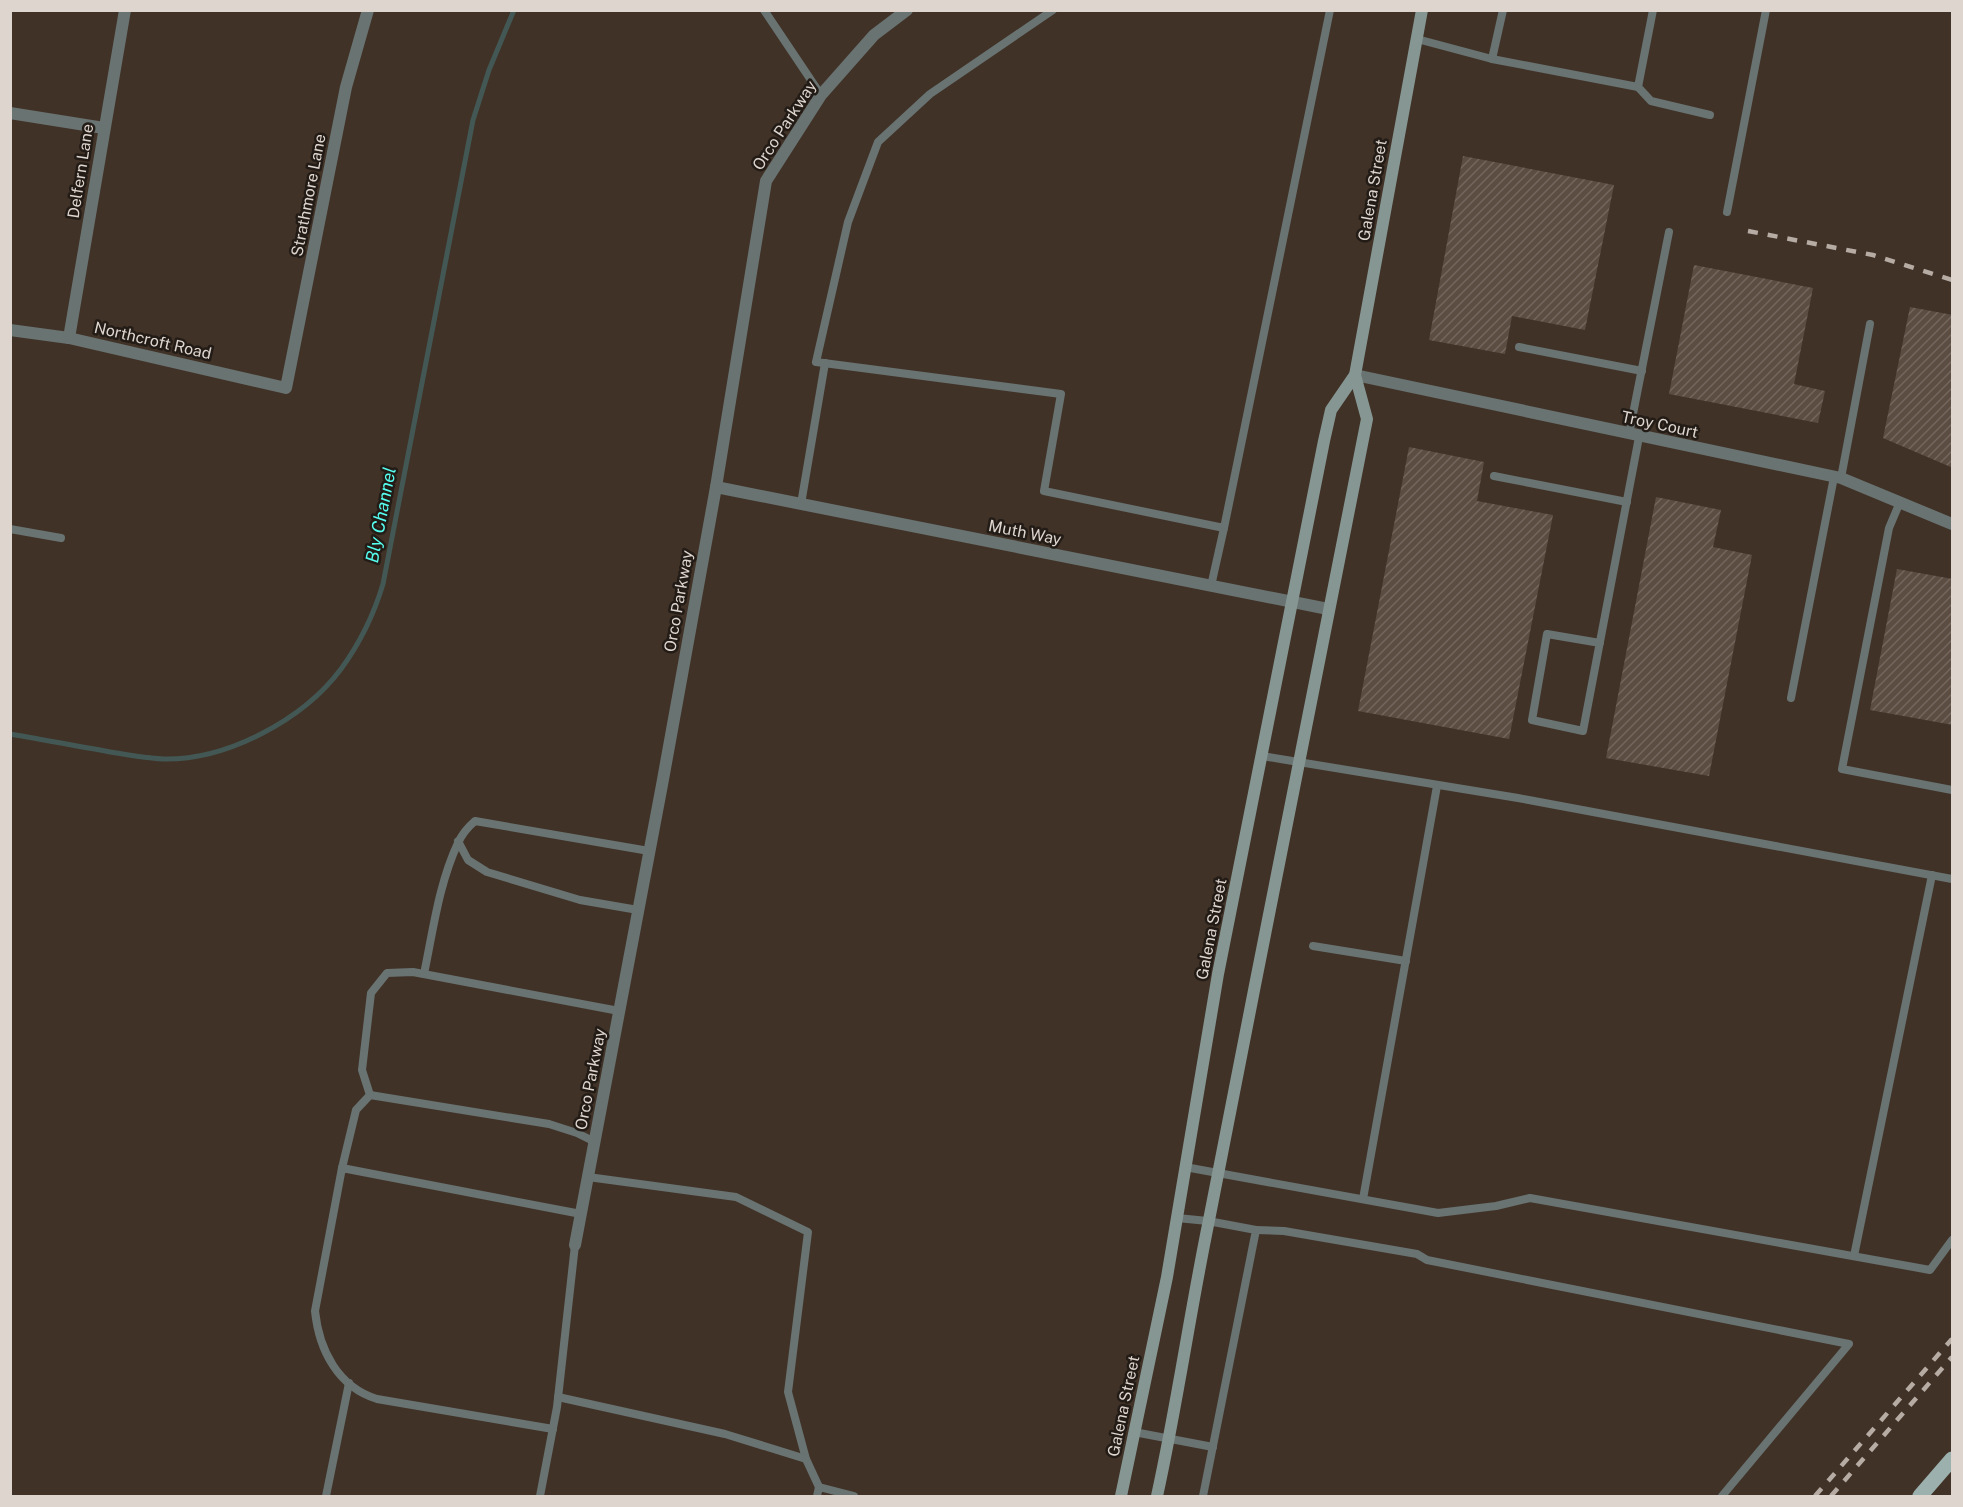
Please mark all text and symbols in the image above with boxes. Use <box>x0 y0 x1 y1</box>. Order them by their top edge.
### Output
street label: Orco Parkway <box>748 77 821 174</box>
street label: Delfern Lane <box>64 122 97 220</box>
street label: Strathmore Lane <box>287 132 330 258</box>
street label: Galena Street <box>1354 138 1391 242</box>
street label: Northcroft Road <box>92 318 213 363</box>
street label: Troy Court <box>1620 407 1700 442</box>
water label: Bly Channel <box>361 465 400 564</box>
street label: Muth Way <box>987 516 1064 549</box>
street label: Orco Parkway <box>660 548 697 653</box>
street label: Galena Street <box>1192 877 1231 981</box>
street label: Orco Parkway <box>571 1026 610 1131</box>
street label: Galena Street <box>1104 1354 1143 1458</box>

